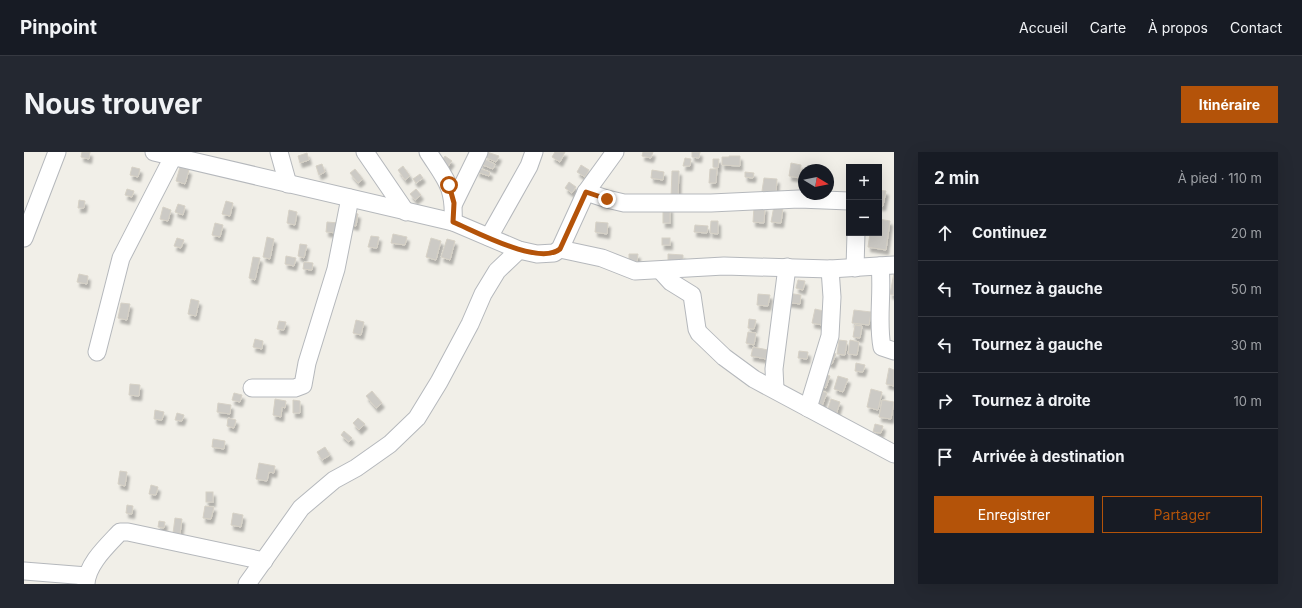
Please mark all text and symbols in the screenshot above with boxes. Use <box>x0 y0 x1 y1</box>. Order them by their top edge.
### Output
text: Pinpoint <box>20 16 97 39</box>
text: Accueil <box>1019 19 1068 36</box>
text: Carte <box>1090 19 1126 36</box>
text: À propos <box>1148 19 1208 36</box>
text: Contact <box>1230 19 1282 36</box>
button: Itinéraire <box>1181 86 1278 123</box>
text: Nous trouver <box>24 87 202 121</box>
north arrow <box>798 164 834 200</box>
map controls <box>846 164 882 236</box>
button: + <box>846 164 882 200</box>
text: 2 min <box>934 168 979 188</box>
text: À pied · 110 m <box>1178 170 1262 186</box>
route start <box>440 176 458 194</box>
route end <box>598 190 616 208</box>
button: − <box>846 200 882 236</box>
icon: ahead <box>934 222 956 244</box>
text: Continuez <box>972 223 1047 242</box>
text: 20 m <box>1231 225 1262 241</box>
icon: left <box>934 278 956 300</box>
text: Tournez à gauche <box>972 279 1103 298</box>
text: 50 m <box>1231 281 1262 297</box>
icon: left <box>934 334 956 356</box>
text: Tournez à gauche <box>972 335 1103 354</box>
text: 30 m <box>1231 337 1262 353</box>
icon: right <box>934 390 956 412</box>
text: Tournez à droite <box>972 391 1091 410</box>
text: 10 m <box>1233 393 1262 409</box>
icon: arrive <box>934 446 956 468</box>
text: Arrivée à destination <box>972 447 1125 466</box>
button: Enregistrer <box>934 496 1094 533</box>
button: Partager <box>1102 496 1262 533</box>

